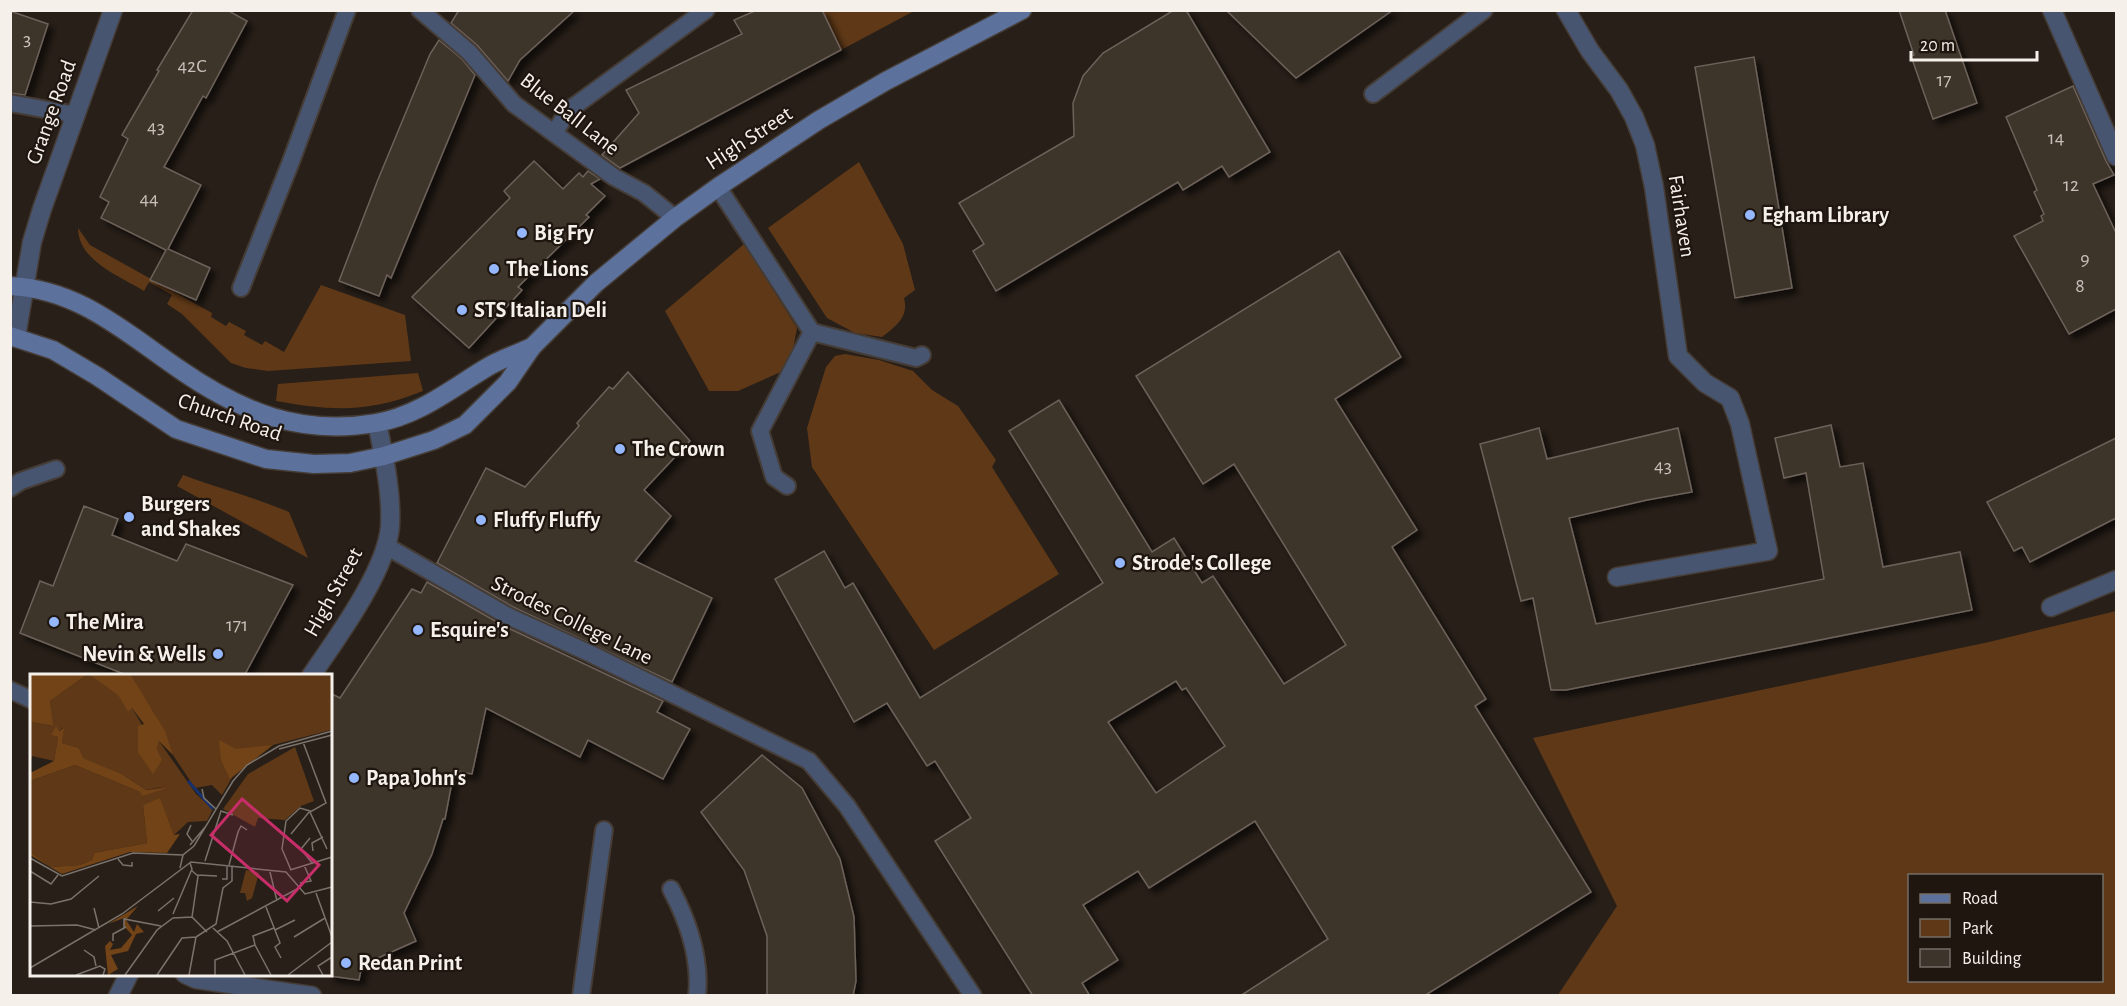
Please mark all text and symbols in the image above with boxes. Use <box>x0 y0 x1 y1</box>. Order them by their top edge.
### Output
scale bar <box>1911 24 2037 62</box>
house number: 3 <box>23 29 31 49</box>
text: 20 m <box>1920 37 1955 55</box>
house number: 42C <box>177 56 207 76</box>
street label: Grange Road <box>22 57 80 167</box>
street label: Blue Ball Lane <box>516 69 624 159</box>
house number: 17 <box>1936 70 1952 90</box>
street label: High Street <box>702 102 796 174</box>
house number: 43 <box>147 117 165 137</box>
house number: 14 <box>2048 128 2064 148</box>
street label: Fairhaven <box>1665 173 1699 259</box>
house number: 12 <box>2063 175 2079 195</box>
house number: 44 <box>139 189 159 209</box>
place label: Egham Library <box>1762 204 1889 227</box>
marker: Egham Library <box>1743 208 1757 222</box>
place label: Big Fry <box>534 222 594 245</box>
marker: Big Fry <box>515 226 529 240</box>
house number: 9 <box>2080 249 2090 269</box>
place label: The Lions <box>506 258 589 280</box>
marker: The Lions <box>487 262 501 276</box>
house number: 8 <box>2075 276 2085 296</box>
place label: STS Italian Deli <box>474 299 607 321</box>
marker: STS Italian Deli <box>455 303 469 317</box>
street label: Church Road <box>175 389 285 445</box>
place label: The Crown <box>632 438 725 460</box>
marker: The Crown <box>613 442 627 456</box>
house number: 43 <box>1654 456 1672 476</box>
place label: Burgers and Shakes <box>141 493 240 540</box>
place label: Fluffy Fluffy <box>493 509 600 532</box>
marker: Burgers and Shakes <box>122 510 136 524</box>
marker: Fluffy Fluffy <box>474 513 488 527</box>
street label: High Street <box>300 544 366 640</box>
place label: Strode's College <box>1132 552 1272 574</box>
marker: Strode's College <box>1113 556 1127 570</box>
street label: Strodes College Lane <box>488 571 656 669</box>
place label: The Mira <box>66 611 144 633</box>
marker: The Mira <box>47 615 61 629</box>
house number: 171 <box>226 615 248 635</box>
place label: Esquire's <box>430 619 509 641</box>
marker: Esquire's <box>411 623 425 637</box>
place label: Nevin & Wells <box>82 643 206 665</box>
marker: Nevin & Wells <box>211 647 225 661</box>
inset map <box>30 674 332 976</box>
place label: Papa John's <box>366 767 466 789</box>
marker: Papa John's <box>347 771 361 785</box>
legend <box>1908 874 2103 982</box>
text: Road <box>1962 890 1998 908</box>
text: Park <box>1962 920 1994 938</box>
text: Building <box>1962 950 2022 968</box>
place label: Redan Print <box>358 952 463 974</box>
marker: Redan Print <box>339 956 353 970</box>

